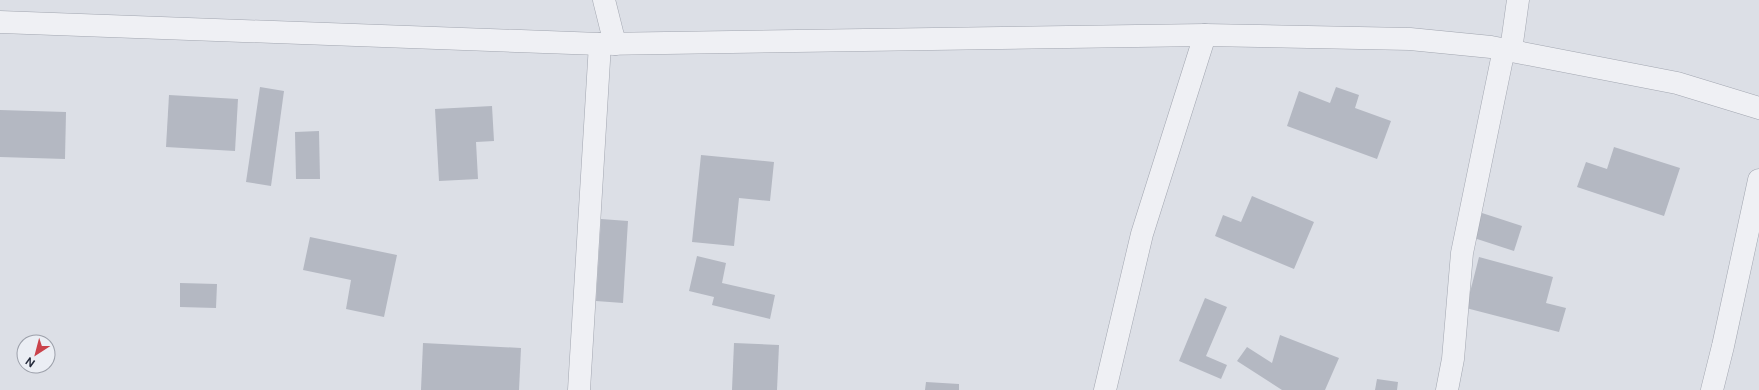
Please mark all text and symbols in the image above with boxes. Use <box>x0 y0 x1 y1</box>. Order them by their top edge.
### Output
north arrow <box>16 334 56 374</box>
text: N <box>23 355 37 369</box>

